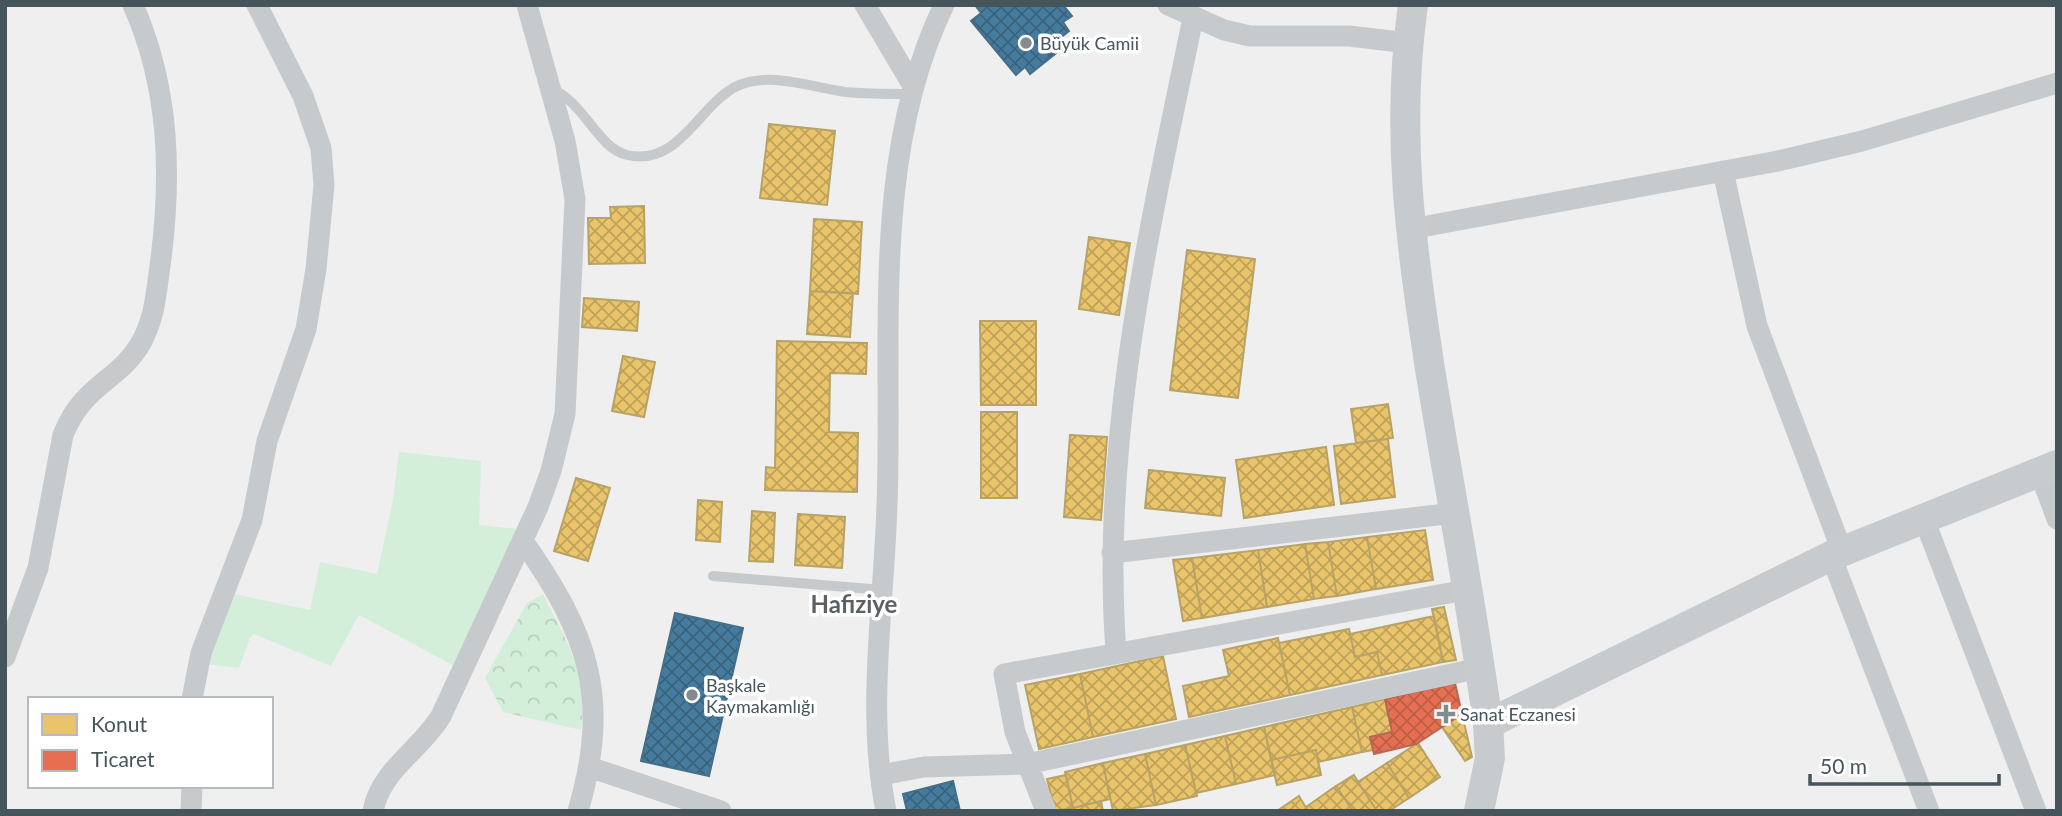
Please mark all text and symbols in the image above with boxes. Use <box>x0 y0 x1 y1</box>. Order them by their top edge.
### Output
place label: Büyük Camii <box>1040 32 1139 54</box>
marker: Büyük Camii <box>1018 35 1034 51</box>
district label: Hafiziye <box>811 589 898 618</box>
place label: Başkale Kaymakamlığı <box>706 674 815 717</box>
marker: Başkale Kaymakamlığı <box>684 687 700 703</box>
legend <box>28 697 273 788</box>
place label: Sanat Eczanesi <box>1460 703 1576 725</box>
marker: Sanat Eczanesi <box>1438 706 1454 722</box>
text: Konut <box>91 711 147 736</box>
scale bar <box>1810 742 1999 786</box>
text: Ticaret <box>91 746 155 771</box>
text: 50 m <box>1820 753 1867 778</box>

